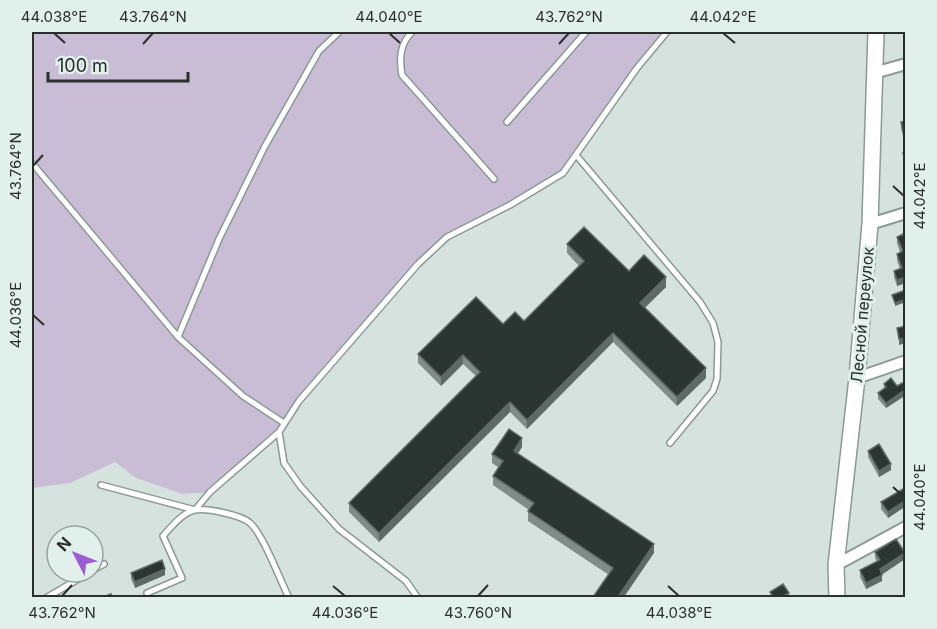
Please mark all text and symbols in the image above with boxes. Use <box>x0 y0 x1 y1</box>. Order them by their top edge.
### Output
text: 44.038°E <box>21 7 87 26</box>
text: 43.764°N <box>119 7 187 26</box>
text: 44.040°E <box>355 7 423 26</box>
text: 43.762°N <box>535 7 603 26</box>
text: 44.042°E <box>690 7 756 26</box>
scale bar <box>48 45 188 83</box>
text: 100 m <box>57 55 108 76</box>
text: 43.764°N <box>6 132 25 200</box>
text: 44.042°E <box>910 163 929 229</box>
street label: Лесной переулок <box>846 246 878 384</box>
text: 44.036°E <box>6 282 25 348</box>
text: 44.040°E <box>910 463 929 531</box>
north arrow <box>45 524 105 584</box>
text: N <box>52 533 75 555</box>
text: 43.762°N <box>28 603 96 622</box>
text: 44.036°E <box>312 603 378 622</box>
text: 43.760°N <box>444 603 512 622</box>
text: 44.038°E <box>646 603 712 622</box>

